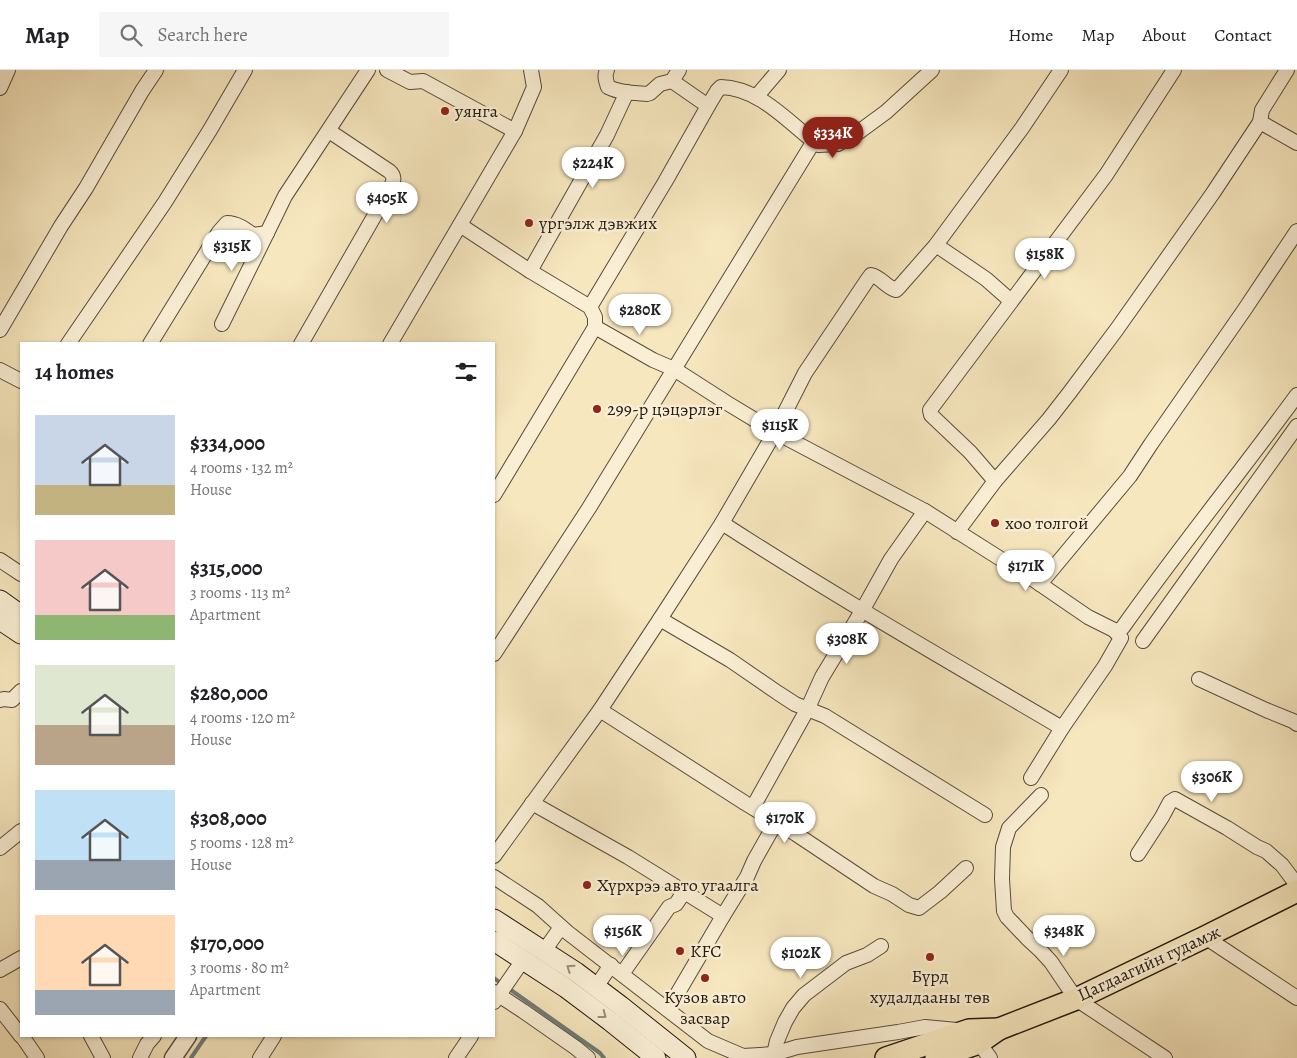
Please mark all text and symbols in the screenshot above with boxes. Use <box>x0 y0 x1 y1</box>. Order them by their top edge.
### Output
search box <box>99 12 449 57</box>
text: Map <box>25 19 69 51</box>
icon: search <box>117 21 145 49</box>
text: Search here <box>157 22 248 48</box>
text: Home <box>1008 23 1053 47</box>
text: Map <box>1081 23 1114 47</box>
text: About <box>1142 23 1186 47</box>
text: Contact <box>1214 23 1272 47</box>
place label: уянга <box>454 99 499 123</box>
marker: уянга <box>439 105 451 117</box>
pin: $334K <box>798 116 868 159</box>
text: $334K <box>813 122 853 144</box>
pin: $224K <box>558 146 628 189</box>
text: $224K <box>573 152 613 174</box>
pin: $405K <box>352 182 422 224</box>
text: $405K <box>367 187 407 209</box>
place label: үргэлж дэвжих <box>538 211 657 235</box>
marker: үргэлж дэвжих <box>523 217 535 229</box>
pin: $315K <box>197 230 267 272</box>
text: $315K <box>213 235 251 257</box>
pin: $158K <box>1010 238 1080 280</box>
text: $158K <box>1026 243 1064 265</box>
pin: $280K <box>605 294 675 336</box>
text: $280K <box>619 299 661 321</box>
text: 14 homes <box>35 358 114 386</box>
icon: filters <box>452 358 480 386</box>
place label: 299-р цэцэрлэг <box>607 397 723 421</box>
marker: 299-р цэцэрлэг <box>591 403 603 415</box>
pin: $115K <box>745 408 815 451</box>
text: $115K <box>762 414 798 436</box>
text: $334,000 <box>190 429 265 457</box>
icon: home <box>75 435 135 495</box>
text: 4 rooms · 132 m² <box>190 457 293 479</box>
text: House <box>190 479 232 501</box>
place label: хоо толгой <box>1005 511 1088 535</box>
marker: хоо толгой <box>989 517 1001 529</box>
pin: $171K <box>991 550 1061 592</box>
text: $315,000 <box>190 554 263 582</box>
text: $171K <box>1008 555 1044 577</box>
icon: home <box>75 560 135 620</box>
text: 3 rooms · 113 m² <box>190 582 290 604</box>
text: Apartment <box>190 604 261 626</box>
pin: $308K <box>812 622 882 665</box>
text: $308K <box>827 628 867 650</box>
text: $280,000 <box>190 679 268 707</box>
icon: home <box>75 685 135 745</box>
text: 4 rooms · 120 m² <box>190 707 295 729</box>
text: House <box>190 729 232 751</box>
pin: $306K <box>1177 760 1247 803</box>
text: $306K <box>1192 766 1232 788</box>
pin: $170K <box>750 802 820 844</box>
text: $308,000 <box>190 804 267 832</box>
text: $170K <box>766 807 804 829</box>
icon: home <box>75 810 135 870</box>
text: 5 rooms · 128 m² <box>190 832 294 854</box>
text: House <box>190 854 232 876</box>
place label: Хүрхрээ авто угаалга <box>597 873 759 897</box>
marker: Хүрхрээ авто угаалга <box>581 879 593 891</box>
pin: $156K <box>588 914 658 957</box>
pin: $348K <box>1029 914 1099 957</box>
street label: Цагдаагийн гудамж <box>1074 919 1225 1007</box>
text: $156K <box>604 920 642 942</box>
text: $348K <box>1044 920 1084 942</box>
text: $170,000 <box>190 929 264 957</box>
icon: home <box>75 935 135 995</box>
pin: $102K <box>766 936 836 979</box>
place label: KFC <box>690 939 722 963</box>
text: $102K <box>781 942 821 964</box>
marker: KFC <box>674 945 686 957</box>
marker: Бүрд худалдааны төв <box>924 951 936 963</box>
text: 3 rooms · 80 m² <box>190 957 289 979</box>
place label: Бүрд худалдааны төв <box>870 964 990 1009</box>
one-way arrow <box>566 965 575 974</box>
marker: Кузов авто засвар <box>699 972 711 984</box>
text: Apartment <box>190 979 261 1001</box>
place label: Кузов авто засвар <box>664 985 746 1030</box>
one-way arrow <box>597 1010 606 1018</box>

